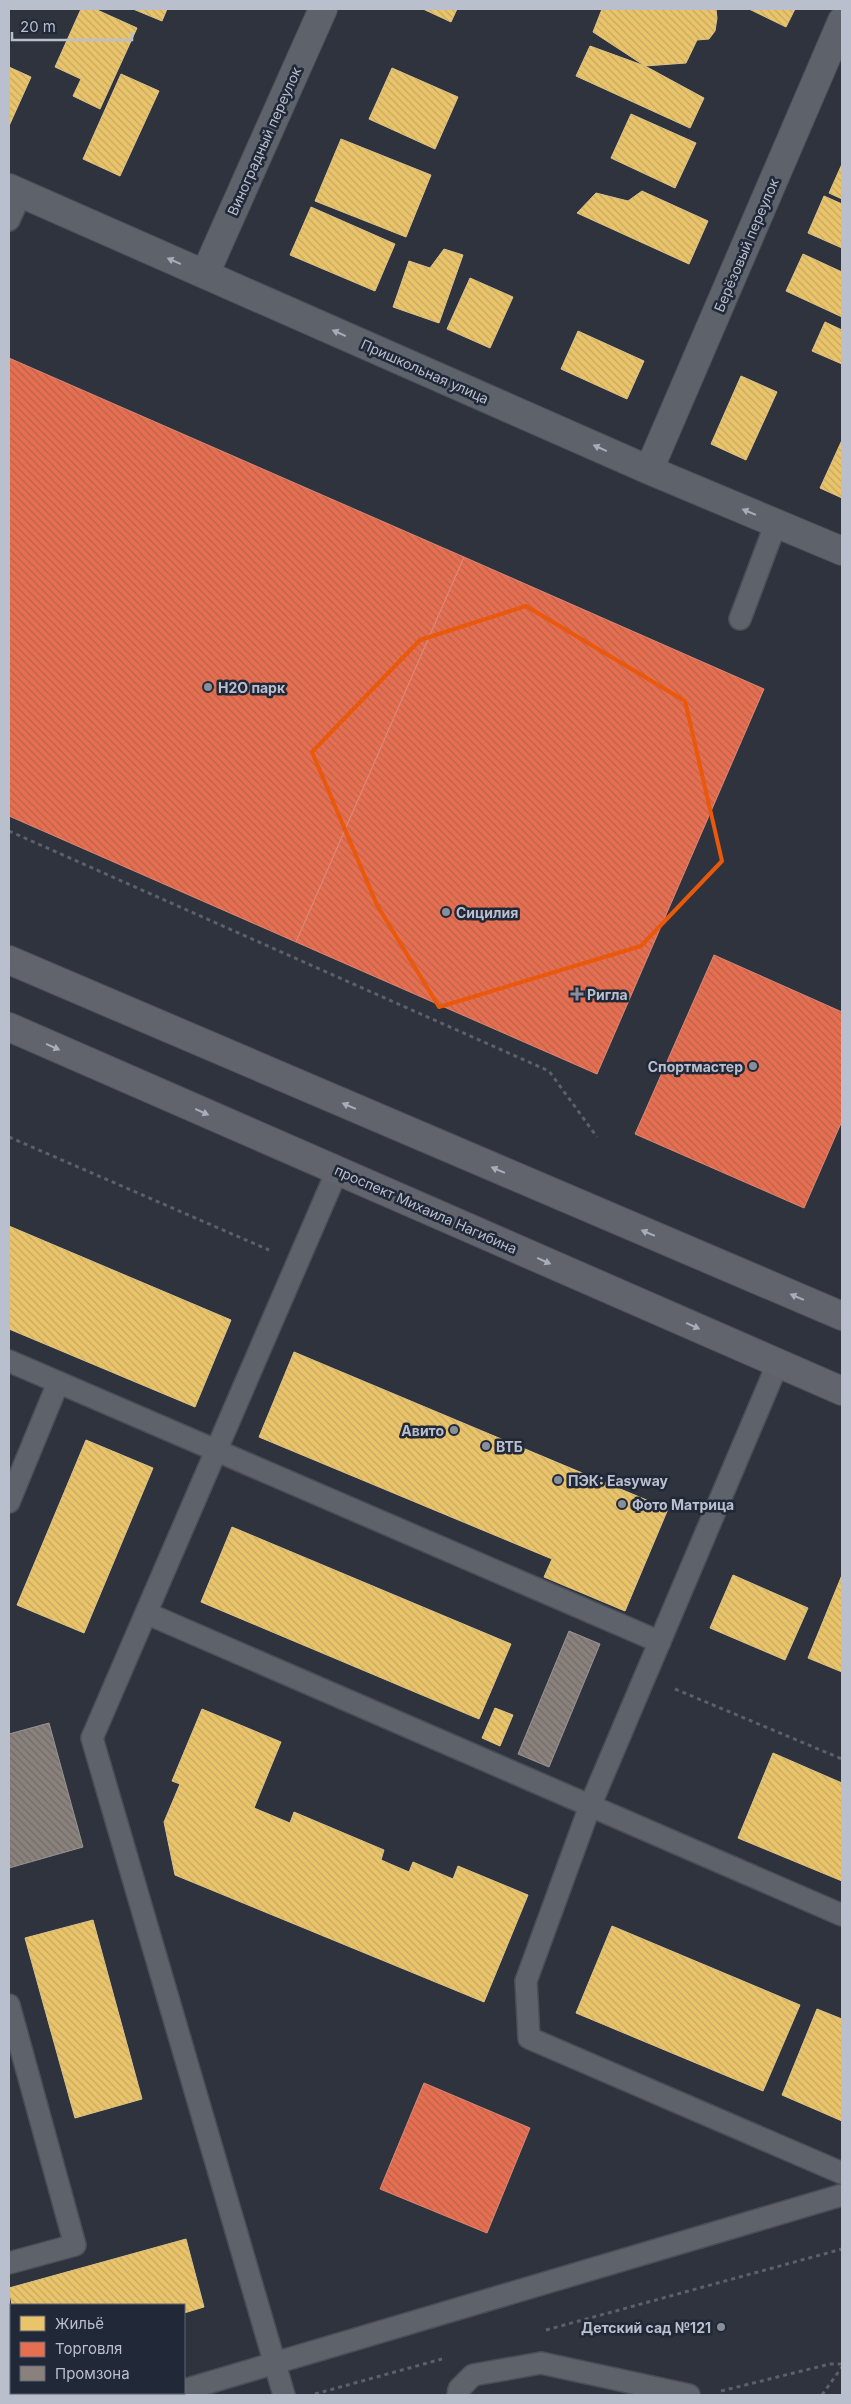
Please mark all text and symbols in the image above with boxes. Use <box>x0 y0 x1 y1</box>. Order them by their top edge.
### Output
scale bar <box>12 10 132 42</box>
text: 20 m <box>20 17 56 36</box>
street label: Виноградный переулок <box>224 64 305 218</box>
street label: Берёзовый переулок <box>710 175 782 315</box>
one-way arrow <box>167 256 181 264</box>
one-way arrow <box>332 329 346 337</box>
street label: Пришкольная улица <box>359 335 491 407</box>
one-way arrow <box>593 444 607 452</box>
one-way arrow <box>741 508 756 516</box>
place label: H2O парк <box>218 679 286 696</box>
marker: H2O парк <box>202 681 214 693</box>
place label: Сицилия <box>456 904 518 921</box>
marker: Сицилия <box>440 906 452 918</box>
place label: Ригла <box>587 986 628 1003</box>
marker: Ригла <box>571 988 583 1000</box>
one-way arrow <box>46 1043 60 1051</box>
place label: Спортмастер <box>648 1058 743 1075</box>
marker: Спортмастер <box>747 1060 759 1072</box>
one-way arrow <box>342 1101 356 1109</box>
one-way arrow <box>195 1108 209 1116</box>
street label: проспект Михаила Нагибина <box>332 1161 520 1257</box>
one-way arrow <box>491 1165 506 1173</box>
one-way arrow <box>641 1229 655 1237</box>
one-way arrow <box>537 1257 551 1265</box>
one-way arrow <box>790 1293 804 1301</box>
one-way arrow <box>686 1322 700 1330</box>
place label: Авито <box>401 1422 444 1439</box>
marker: Авито <box>448 1424 460 1436</box>
place label: ВТБ <box>496 1438 523 1455</box>
marker: ВТБ <box>480 1440 492 1452</box>
place label: ПЭК: Easyway <box>568 1472 669 1489</box>
marker: ПЭК: Easyway <box>552 1474 564 1486</box>
place label: Фото Матрица <box>632 1496 734 1513</box>
marker: Фото Матрица <box>616 1498 628 1510</box>
legend <box>10 2304 185 2394</box>
text: Жильё <box>55 2314 104 2333</box>
place label: Детский сад №121 <box>581 2319 711 2336</box>
marker: Детский сад №121 <box>715 2321 727 2333</box>
text: Торговля <box>55 2339 122 2358</box>
text: Промзона <box>55 2364 130 2383</box>

